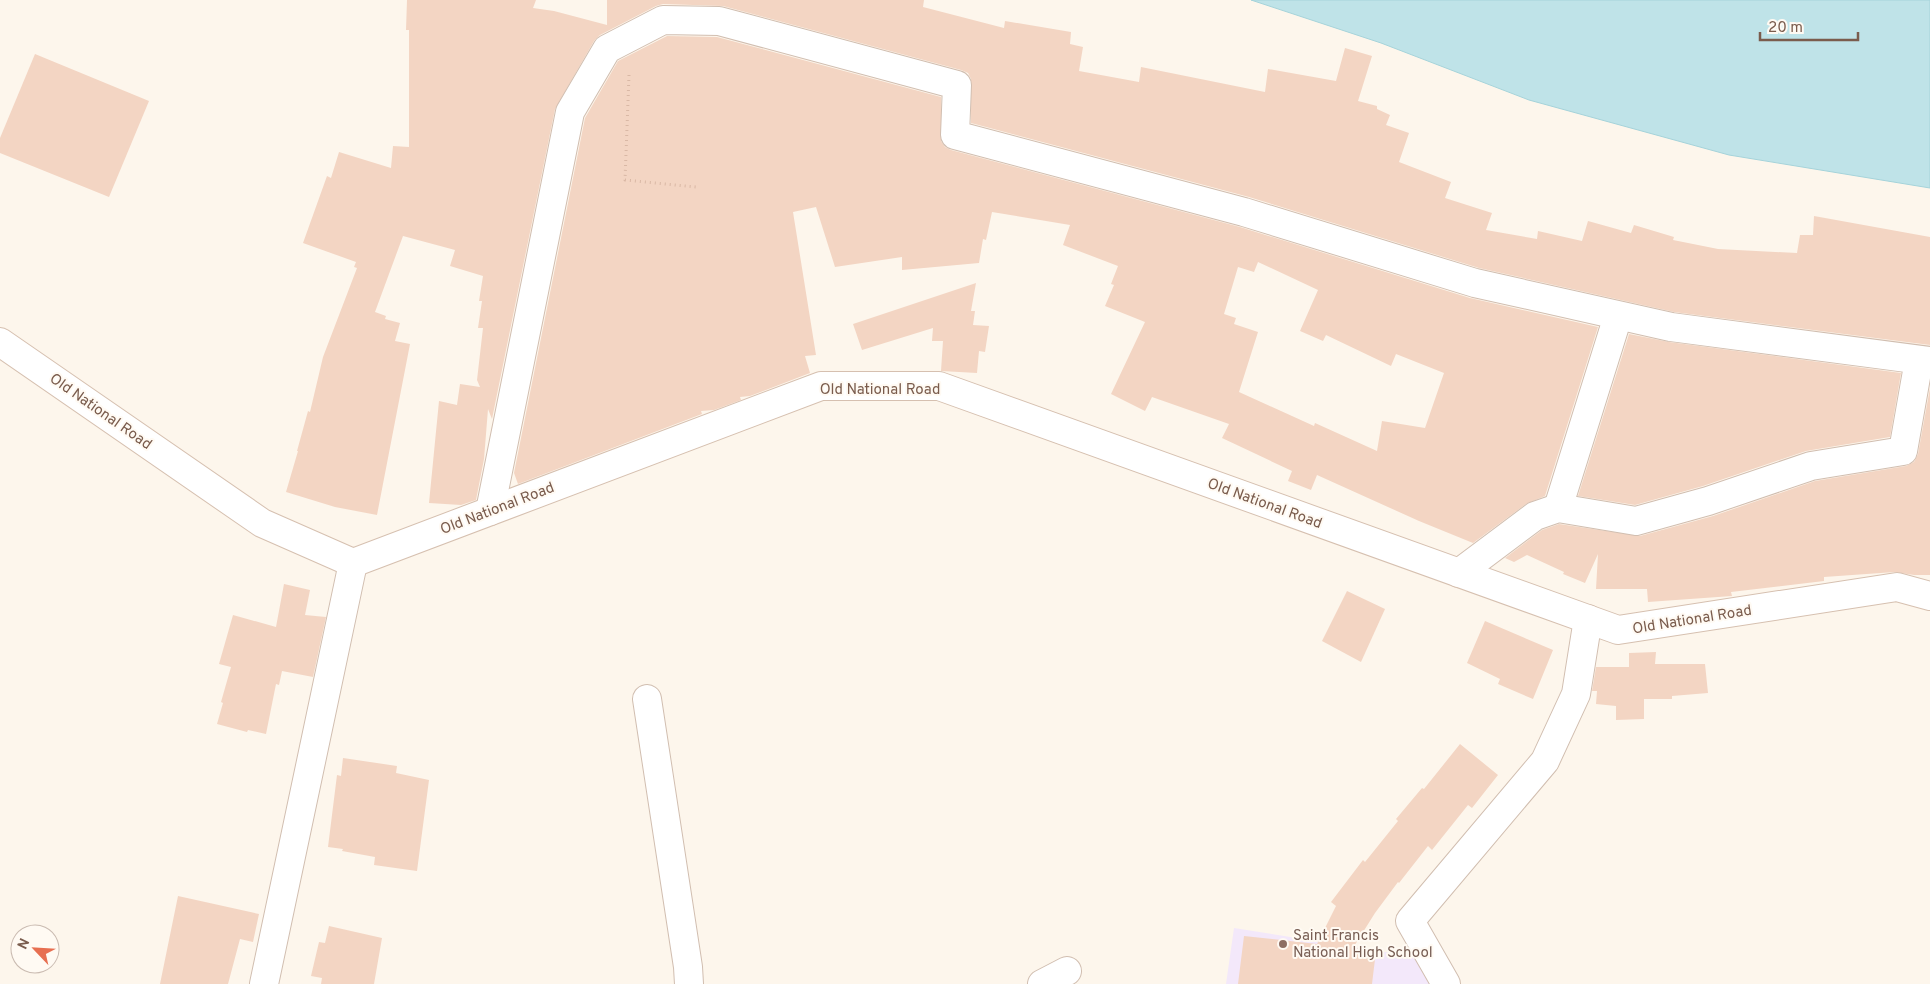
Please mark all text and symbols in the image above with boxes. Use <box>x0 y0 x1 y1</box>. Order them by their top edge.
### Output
scale bar <box>1760 10 1858 42</box>
text: 20 m <box>1768 19 1803 38</box>
street label: Old National Road <box>45 370 155 455</box>
street label: Old National Road <box>820 381 940 400</box>
street label: Old National Road <box>1205 475 1324 534</box>
street label: Old National Road <box>438 479 557 540</box>
street label: Old National Road <box>1631 602 1753 639</box>
north arrow <box>10 924 60 974</box>
place label: Saint Francis National High School <box>1293 927 1433 963</box>
text: N <box>15 936 34 952</box>
marker: Saint Francis National High School <box>1277 938 1289 950</box>

